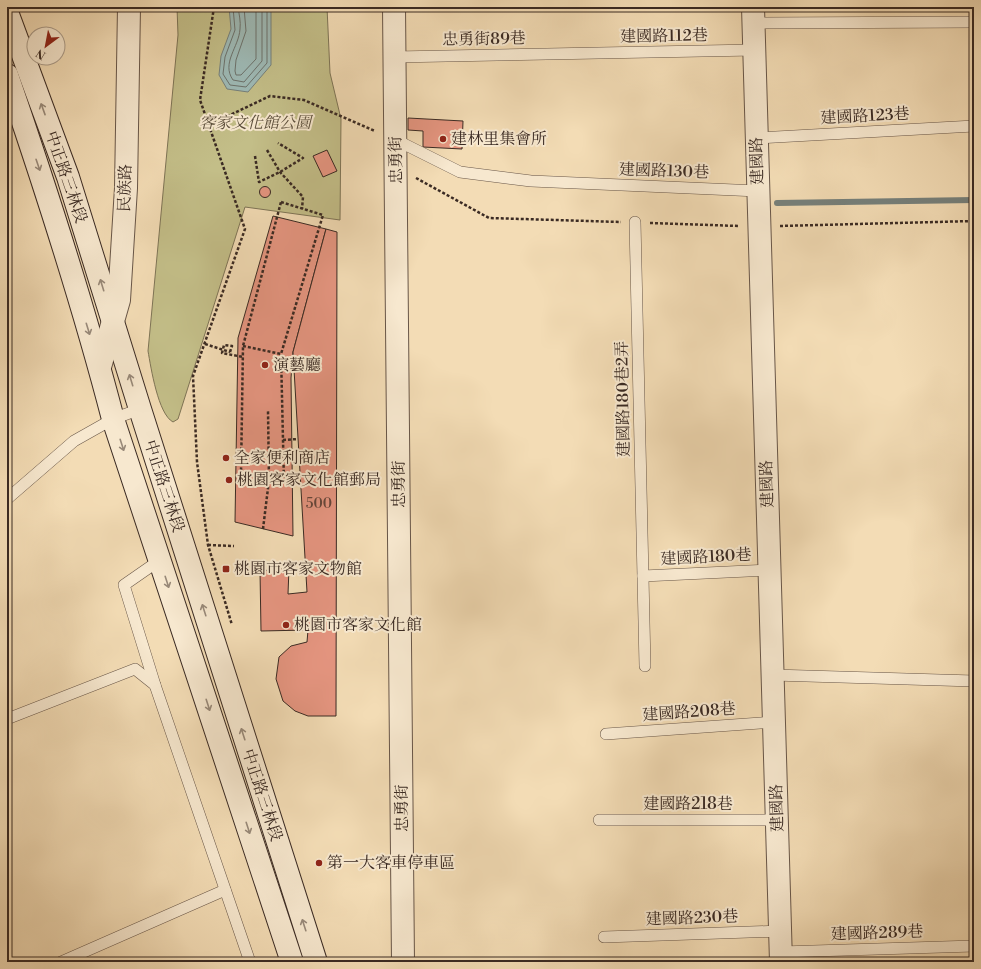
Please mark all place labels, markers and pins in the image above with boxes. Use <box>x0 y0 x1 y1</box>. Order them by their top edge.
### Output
place label: 建林里集會所 <box>451 129 547 149</box>
marker: 建林里集會所 <box>438 134 448 144</box>
place label: 演藝廳 <box>273 355 321 375</box>
marker: 演藝廳 <box>260 360 270 370</box>
place label: 全家便利商店 <box>234 448 330 468</box>
marker: 全家便利商店 <box>221 453 231 463</box>
place label: 桃園客家文化館郵局 <box>237 470 381 490</box>
marker: 桃園客家文化館郵局 <box>224 475 234 485</box>
place label: 桃園市客家文物館 <box>234 559 362 579</box>
marker: 桃園市客家文物館 <box>221 564 231 574</box>
place label: 桃園市客家文化館 <box>294 615 422 635</box>
marker: 桃園市客家文化館 <box>281 620 291 630</box>
place label: 第一大客車停車區 <box>327 853 455 873</box>
marker: 第一大客車停車區 <box>314 858 324 868</box>

